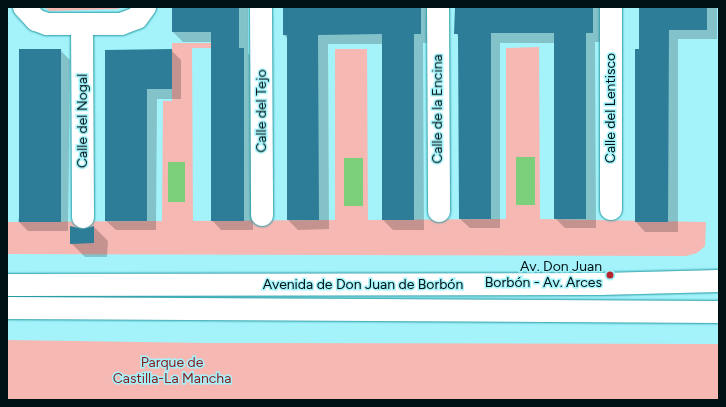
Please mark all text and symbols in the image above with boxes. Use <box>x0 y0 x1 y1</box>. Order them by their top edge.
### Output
street label: Calle del Lentisco <box>603 53 619 163</box>
street label: Calle de la Encina <box>430 54 446 164</box>
street label: Calle del Tejo <box>254 69 270 153</box>
street label: Calle del Nogal <box>75 74 91 168</box>
place label: Av. Don Juan Borbón - Av. Arces <box>485 259 602 292</box>
marker: Av. Don Juan Borbón - Av. Arces <box>605 270 615 280</box>
street label: Avenida de Don Juan de Borbón <box>263 277 463 293</box>
park label: Parque de Castilla-La Mancha <box>113 355 231 388</box>

